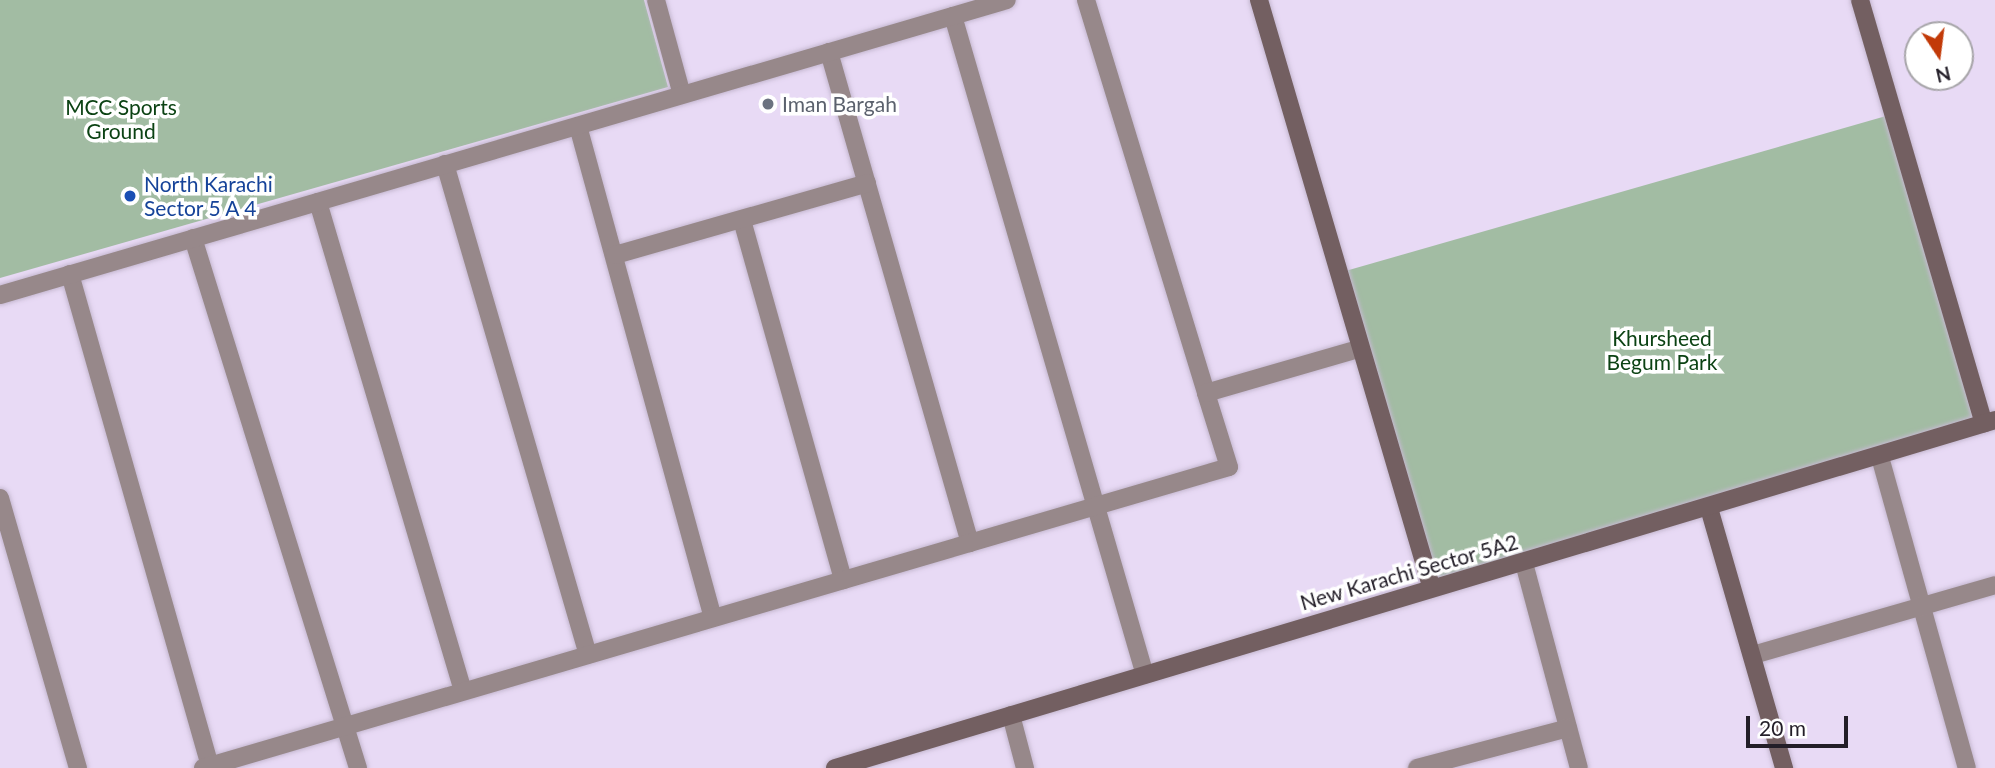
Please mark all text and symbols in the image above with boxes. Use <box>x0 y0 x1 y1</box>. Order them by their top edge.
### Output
north arrow <box>1904 21 1974 91</box>
text: N <box>1934 62 1953 88</box>
place label: Iman Bargah <box>782 91 897 117</box>
park label: MCC Sports Ground <box>65 94 177 144</box>
marker: Iman Bargah <box>760 96 776 112</box>
place label: North Karachi Sector 5 A 4 <box>144 171 273 221</box>
marker: North Karachi Sector 5 A 4 <box>122 188 138 204</box>
park label: Khursheed Begum Park <box>1607 325 1717 375</box>
street label: New Karachi Sector 5A2 <box>1297 529 1521 615</box>
scale bar <box>1750 702 1852 746</box>
text: 20 m <box>1759 715 1806 740</box>

